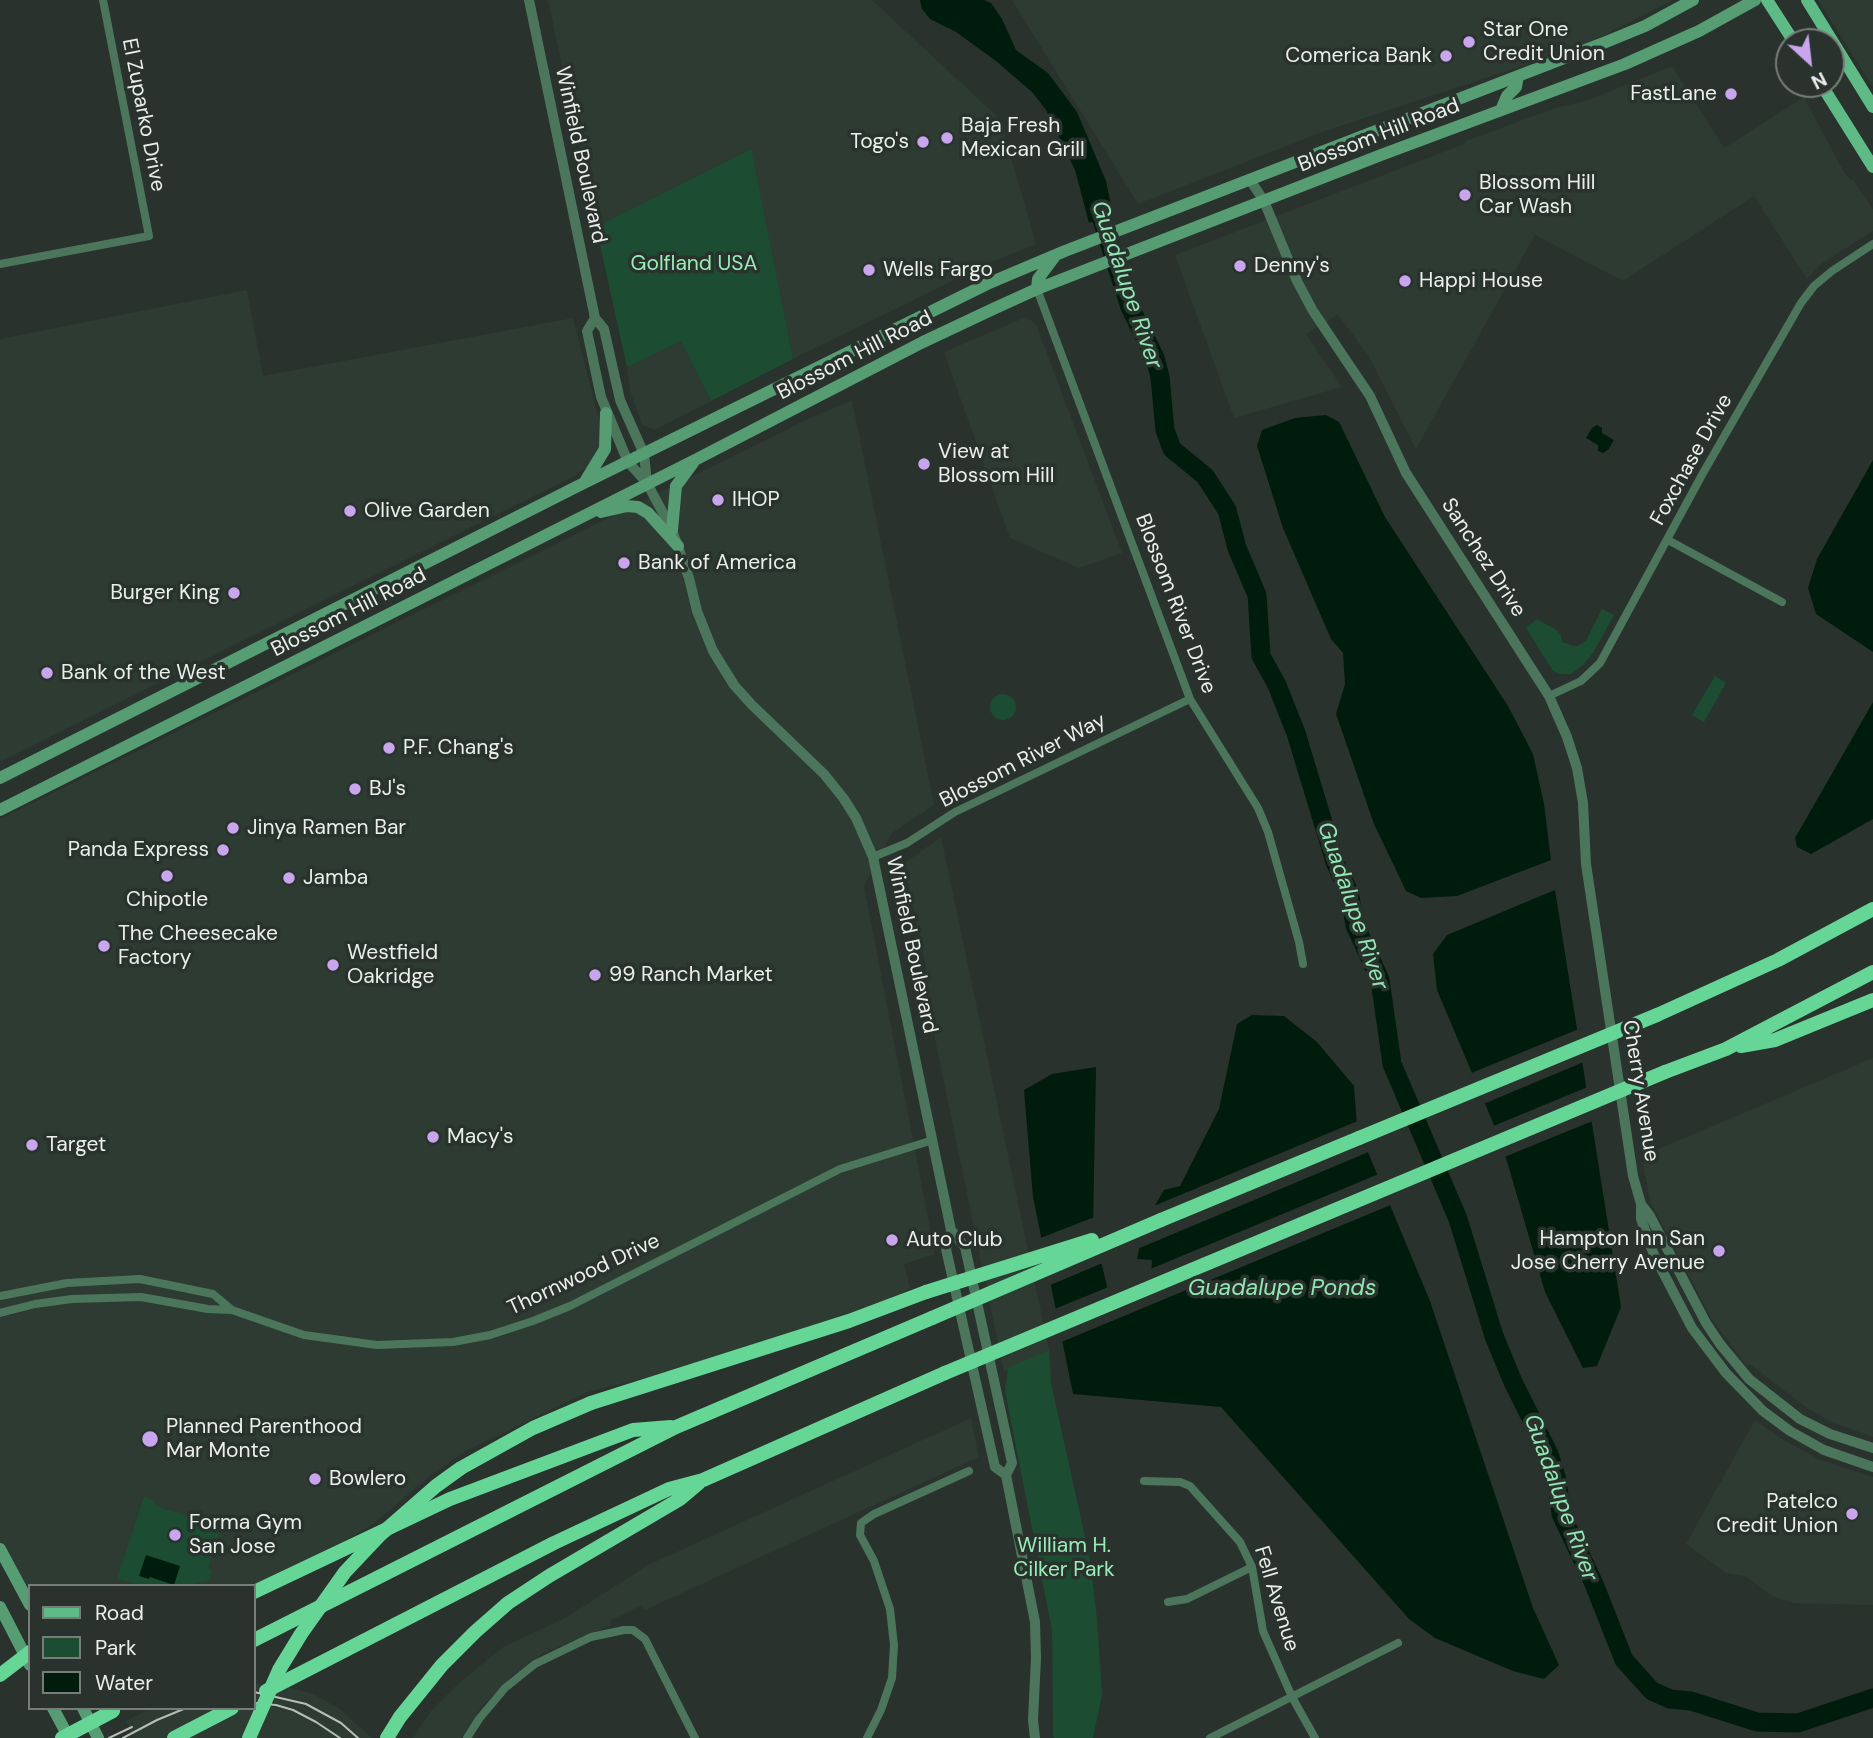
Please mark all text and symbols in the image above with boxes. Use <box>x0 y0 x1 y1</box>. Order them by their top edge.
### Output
place label: Star One Credit Union <box>1483 17 1605 67</box>
north arrow <box>1775 28 1845 98</box>
marker: Star One Credit Union <box>1461 34 1477 50</box>
street label: El Zuparko Drive <box>116 36 170 194</box>
place label: Comerica Bank <box>1285 43 1432 69</box>
marker: Comerica Bank <box>1438 48 1454 64</box>
street label: Winfield Boulevard <box>549 64 611 246</box>
text: N <box>1807 66 1831 95</box>
place label: FastLane <box>1630 81 1717 107</box>
marker: FastLane <box>1723 86 1739 102</box>
street label: Blossom Hill Road <box>1295 94 1463 178</box>
place label: Baja Fresh Mexican Grill <box>961 113 1085 163</box>
place label: Togo's <box>850 129 909 155</box>
marker: Baja Fresh Mexican Grill <box>939 130 955 146</box>
marker: Togo's <box>915 134 931 150</box>
place label: Blossom Hill Car Wash <box>1479 170 1595 220</box>
marker: Blossom Hill Car Wash <box>1457 187 1473 203</box>
water label: Guadalupe River <box>1084 197 1168 373</box>
park label: Golfland USA <box>631 251 757 277</box>
place label: Denny's <box>1254 253 1330 279</box>
place label: Wells Fargo <box>883 257 993 283</box>
marker: Denny's <box>1232 258 1248 274</box>
marker: Wells Fargo <box>861 262 877 278</box>
place label: Happi House <box>1419 268 1543 294</box>
marker: Happi House <box>1397 273 1413 289</box>
street label: Blossom Hill Road <box>773 306 937 406</box>
street label: Foxchase Drive <box>1646 390 1738 530</box>
place label: View at Blossom Hill <box>938 439 1054 489</box>
marker: View at Blossom Hill <box>916 456 932 472</box>
place label: IHOP <box>732 487 780 513</box>
marker: IHOP <box>710 492 726 508</box>
street label: Sanchez Drive <box>1435 494 1531 622</box>
place label: Olive Garden <box>364 498 490 524</box>
marker: Olive Garden <box>342 503 358 519</box>
street label: Blossom River Drive <box>1129 510 1221 698</box>
place label: Bank of America <box>638 550 796 576</box>
marker: Bank of America <box>616 555 632 571</box>
street label: Blossom Hill Road <box>267 563 431 663</box>
place label: Burger King <box>110 580 220 606</box>
marker: Burger King <box>226 585 242 601</box>
place label: Bank of the West <box>61 660 226 686</box>
marker: Bank of the West <box>39 665 55 681</box>
street label: Blossom River Way <box>936 708 1110 814</box>
place label: P.F. Chang's <box>403 735 514 761</box>
marker: P.F. Chang's <box>381 740 397 756</box>
place label: BJ's <box>369 776 406 802</box>
marker: BJ's <box>347 781 363 797</box>
place label: Jinya Ramen Bar <box>247 815 406 841</box>
water label: Guadalupe River <box>1310 818 1394 994</box>
marker: Jinya Ramen Bar <box>225 820 241 836</box>
place label: Panda Express <box>68 837 209 863</box>
marker: Panda Express <box>215 842 231 858</box>
street label: Winfield Boulevard <box>880 854 942 1036</box>
place label: Jamba <box>303 865 368 891</box>
marker: Chipotle <box>159 868 175 884</box>
marker: Jamba <box>281 870 297 886</box>
place label: Chipotle <box>126 887 208 913</box>
place label: The Cheesecake Factory <box>118 921 278 971</box>
marker: The Cheesecake Factory <box>96 938 112 954</box>
place label: Westfield Oakridge <box>347 940 438 990</box>
marker: Westfield Oakridge <box>325 957 341 973</box>
place label: 99 Ranch Market <box>609 962 773 988</box>
marker: 99 Ranch Market <box>587 967 603 983</box>
street label: Cherry Avenue <box>1616 1018 1664 1164</box>
place label: Macy's <box>447 1124 514 1150</box>
marker: Macy's <box>425 1129 441 1145</box>
place label: Target <box>46 1132 106 1158</box>
marker: Target <box>24 1137 40 1153</box>
place label: Hampton Inn San Jose Cherry Avenue <box>1511 1226 1705 1276</box>
place label: Auto Club <box>906 1227 1003 1253</box>
street label: Thornwood Drive <box>504 1229 664 1321</box>
marker: Auto Club <box>884 1232 900 1248</box>
marker: Hampton Inn San Jose Cherry Avenue <box>1711 1243 1727 1259</box>
water label: Guadalupe Ponds <box>1188 1275 1376 1303</box>
water label: Guadalupe River <box>1517 1411 1603 1585</box>
place label: Planned Parenthood Mar Monte <box>166 1414 362 1464</box>
marker: Planned Parenthood Mar Monte <box>140 1429 160 1449</box>
place label: Bowlero <box>329 1466 406 1492</box>
marker: Bowlero <box>307 1471 323 1487</box>
place label: Patelco Credit Union <box>1716 1489 1838 1539</box>
marker: Patelco Credit Union <box>1844 1506 1860 1522</box>
place label: Forma Gym San Jose <box>189 1510 302 1560</box>
marker: Forma Gym San Jose <box>167 1527 183 1543</box>
park label: William H. Cilker Park <box>1013 1533 1115 1583</box>
street label: Fell Avenue <box>1248 1543 1304 1655</box>
legend <box>28 1584 256 1710</box>
text: Road <box>95 1599 144 1627</box>
text: Park <box>95 1634 136 1662</box>
text: Water <box>95 1669 153 1697</box>

